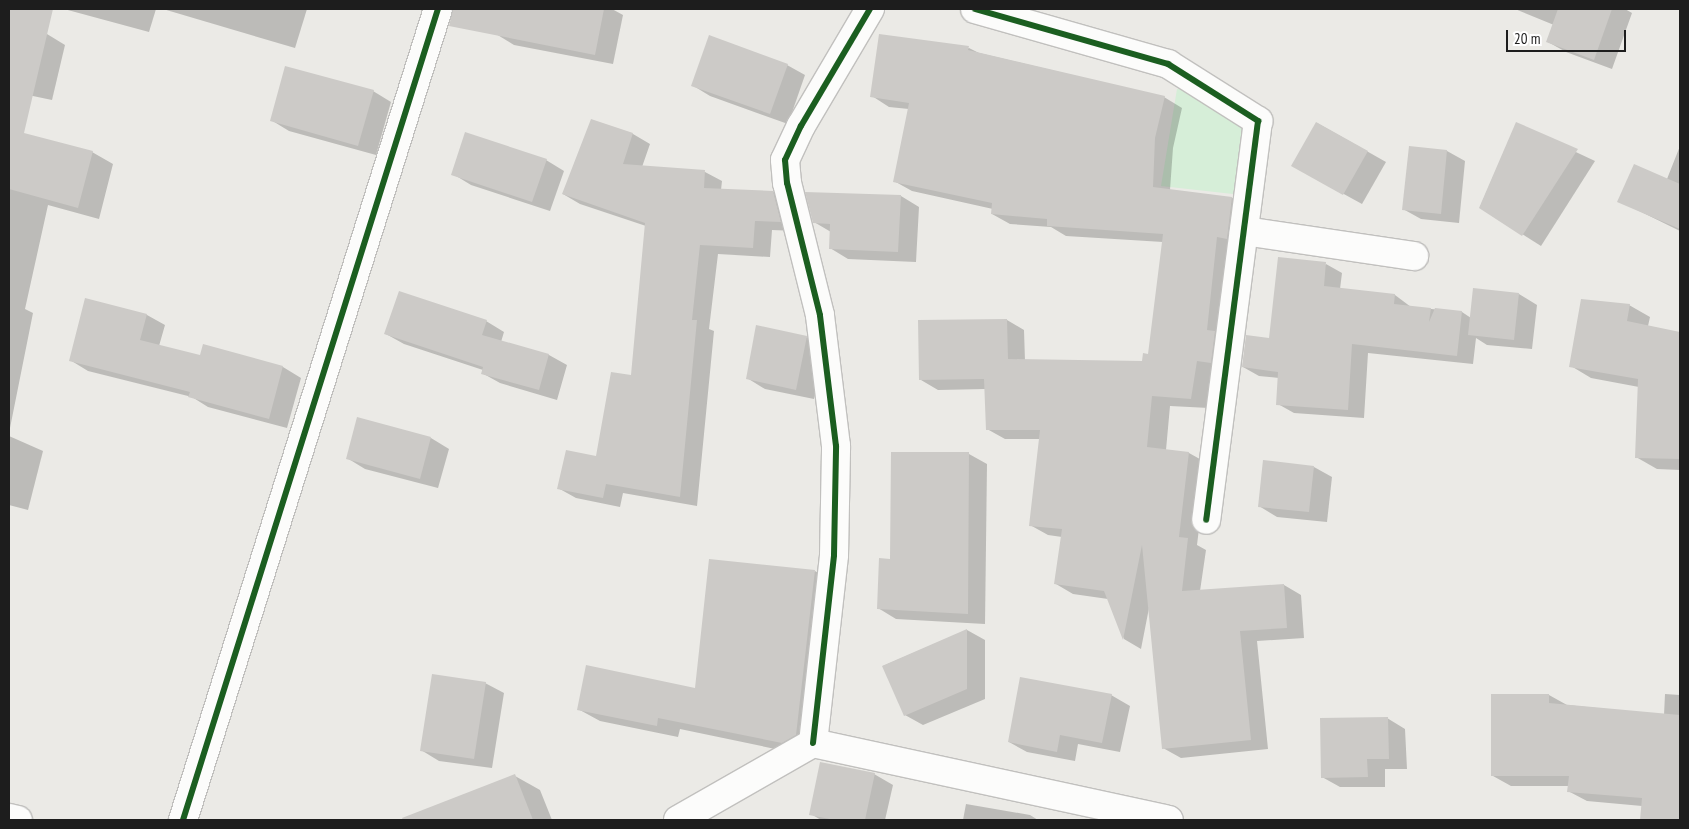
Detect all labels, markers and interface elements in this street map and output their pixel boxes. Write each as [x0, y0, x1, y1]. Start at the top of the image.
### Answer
scale bar [1509, 20, 1629, 52]
text: 20 m [1514, 29, 1540, 48]

